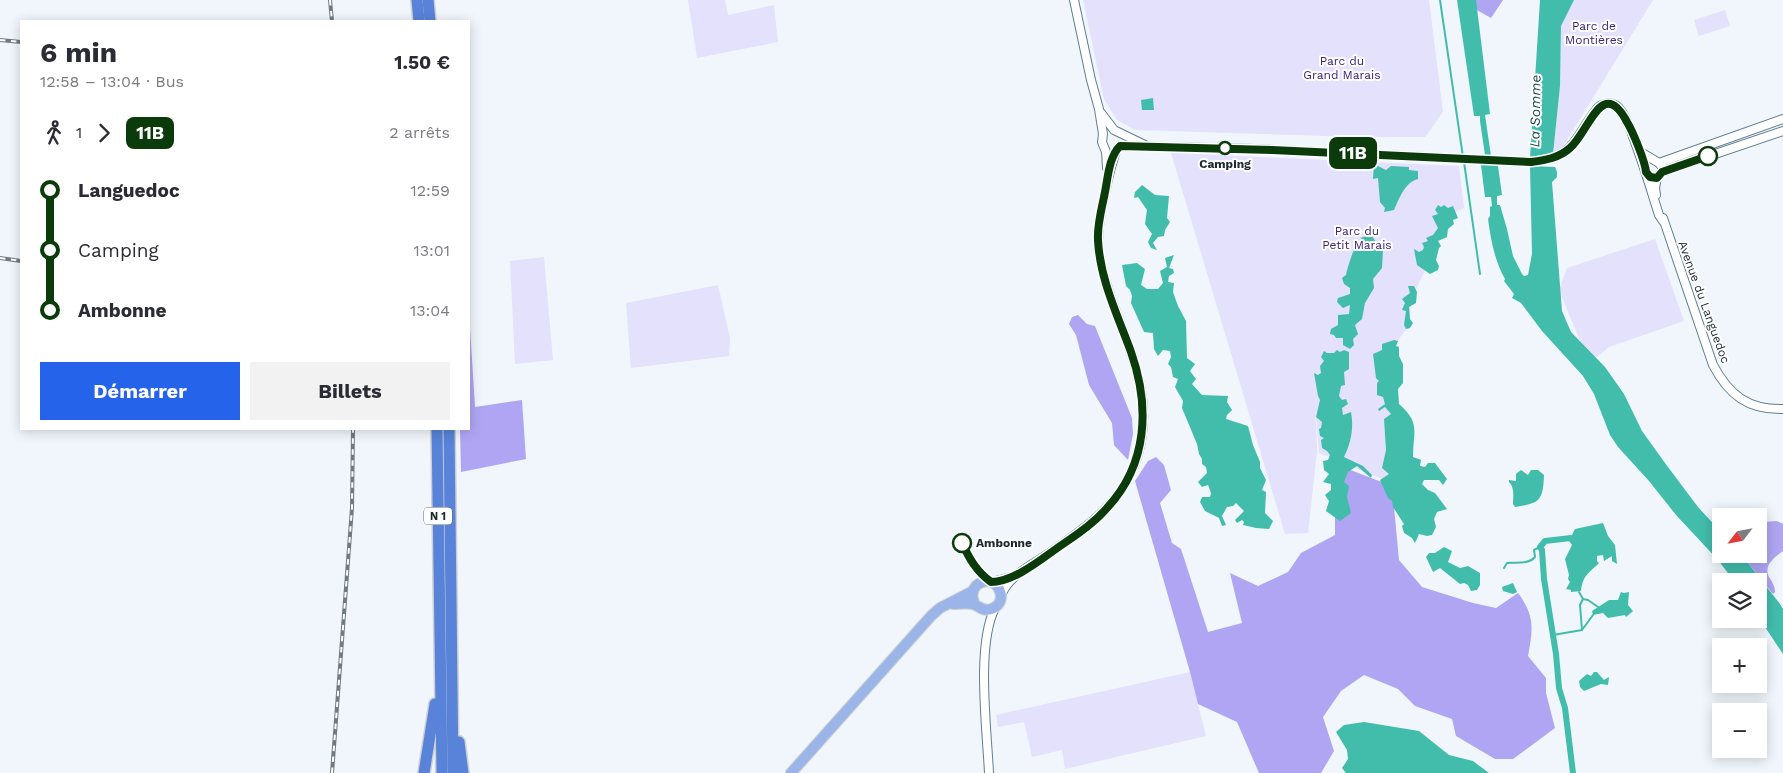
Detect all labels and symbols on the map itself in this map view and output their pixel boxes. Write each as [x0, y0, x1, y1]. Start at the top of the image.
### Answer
park label: Parc de Montières [1565, 19, 1623, 47]
park label: Parc du Grand Marais [1303, 54, 1381, 82]
water label: La Somme [1526, 75, 1544, 147]
line badge: 11B [1324, 137, 1382, 169]
marker: Camping [1218, 141, 1232, 155]
unlabelled marker [1698, 146, 1718, 166]
place label: Camping [1199, 157, 1251, 171]
park label: Parc du Petit Marais [1322, 224, 1392, 252]
street label: Avenue du Languedoc [1675, 239, 1733, 365]
road number: N 1 [424, 508, 452, 524]
north arrow [1712, 508, 1768, 562]
marker: Ambonne [952, 533, 972, 553]
place label: Ambonne [976, 536, 1032, 550]

